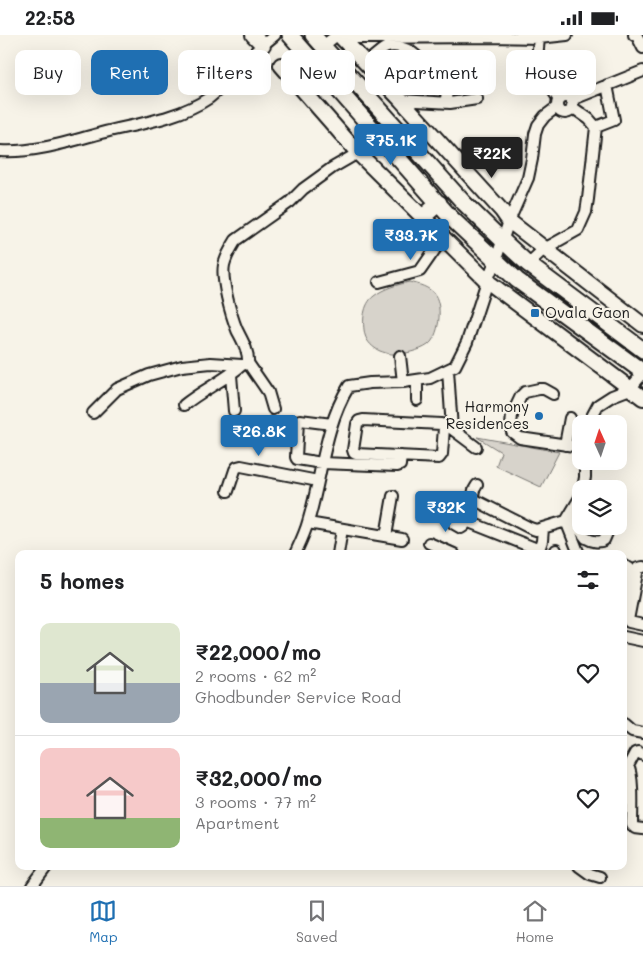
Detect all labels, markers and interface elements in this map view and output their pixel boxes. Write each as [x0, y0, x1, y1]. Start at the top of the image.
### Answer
text: 22:58 [25, 5, 75, 30]
chip: Buy [15, 50, 81, 95]
chip: Rent [91, 50, 168, 95]
chip: Filters [178, 50, 271, 95]
chip: New [281, 50, 355, 95]
chip: Apartment [365, 50, 496, 95]
chip: House [506, 50, 596, 95]
pin: ₹75.1K [350, 123, 432, 166]
text: ₹75.1K [365, 129, 417, 150]
pin: ₹22K [462, 137, 522, 179]
text: ₹22K [472, 142, 512, 163]
pin: ₹33.7K [370, 219, 452, 261]
text: ₹33.7K [384, 224, 438, 245]
place label: Ovala Gaon [545, 302, 630, 322]
marker: Ovala Gaon [529, 307, 541, 319]
place label: Harmony Residences [446, 396, 529, 433]
marker: Harmony Residences [533, 410, 545, 422]
pin: ₹26.8K [218, 415, 300, 457]
north arrow [572, 415, 628, 470]
map controls [572, 415, 627, 535]
text: ₹26.8K [232, 420, 286, 441]
button: layers [572, 480, 627, 535]
pin: ₹32K [416, 491, 476, 533]
text: ₹32K [426, 496, 466, 517]
icon: filters [574, 566, 602, 594]
text: 5 homes [40, 567, 125, 594]
text: ₹22,000/mo [195, 638, 321, 665]
icon: home [80, 643, 140, 703]
icon: heart [574, 659, 602, 687]
text: 2 rooms · 62 m² [195, 665, 316, 686]
text: Ghodbunder Service Road [195, 686, 401, 707]
text: ₹32,000/mo [195, 764, 322, 791]
icon: home [80, 768, 140, 828]
icon: heart [574, 784, 602, 812]
text: 3 rooms · 77 m² [195, 791, 316, 812]
text: Apartment [195, 812, 280, 833]
tab: Map [89, 897, 118, 946]
tab: Saved [296, 897, 337, 946]
tab: Home [516, 897, 554, 946]

